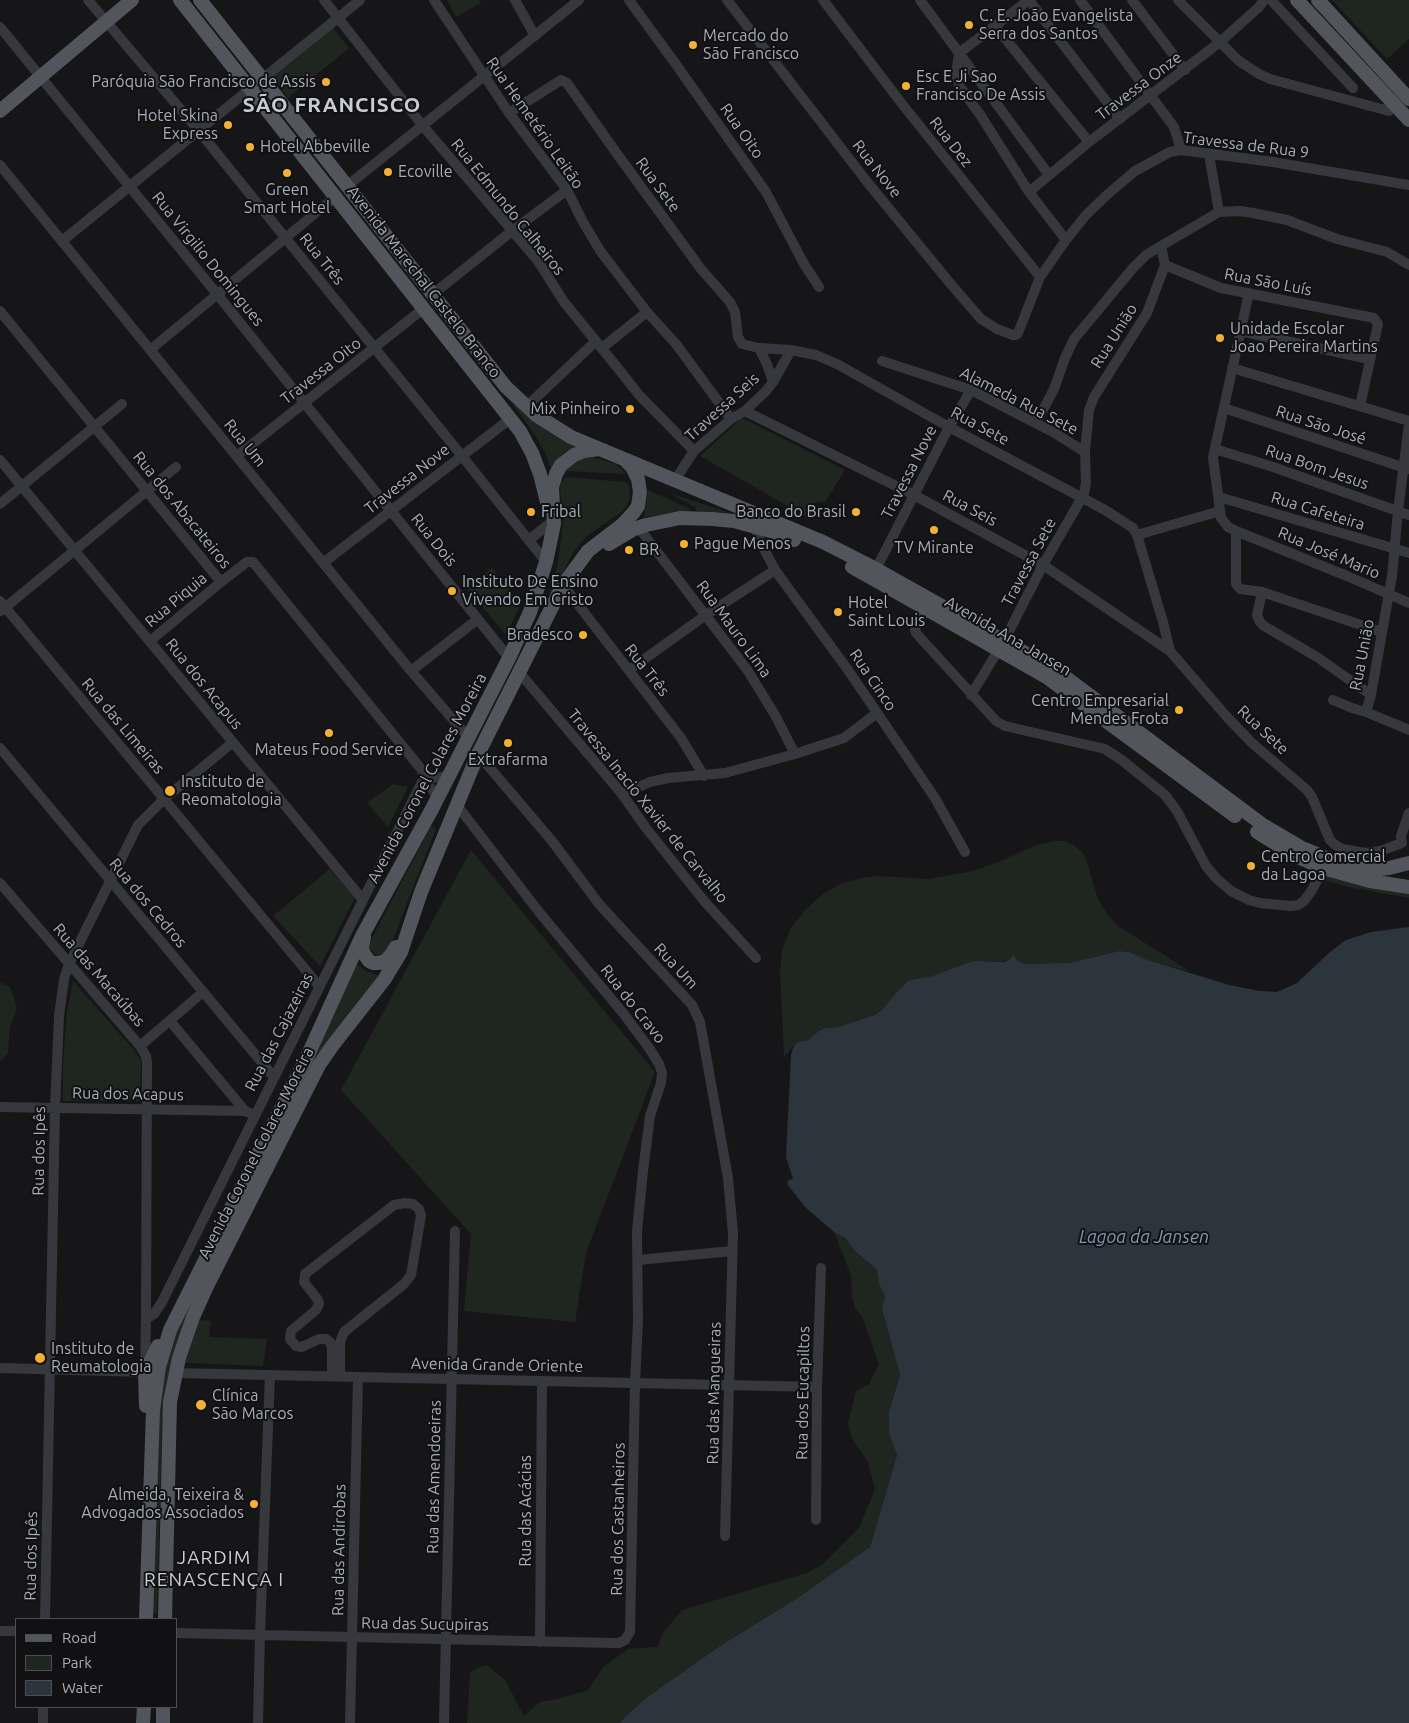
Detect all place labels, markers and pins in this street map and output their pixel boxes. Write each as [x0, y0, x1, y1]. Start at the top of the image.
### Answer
place label: C. E. João Evangelista Serra dos Santos [979, 6, 1133, 44]
marker: C. E. João Evangelista Serra dos Santos [963, 19, 975, 31]
place label: Mercado do São Francisco [703, 26, 799, 64]
marker: Mercado do São Francisco [687, 39, 699, 51]
place label: Esc E Ji Sao Francisco De Assis [916, 67, 1045, 105]
place label: Paróquia São Francisco de Assis [92, 72, 316, 92]
marker: Paróquia São Francisco de Assis [320, 76, 332, 88]
marker: Esc E Ji Sao Francisco De Assis [900, 80, 912, 92]
place label: Hotel Skina Express [137, 106, 218, 144]
marker: Hotel Skina Express [222, 119, 234, 131]
place label: Hotel Abbeville [260, 137, 370, 157]
marker: Hotel Abbeville [244, 141, 256, 153]
place label: Ecoville [398, 162, 453, 182]
marker: Ecoville [382, 166, 394, 178]
marker: Green Smart Hotel [281, 167, 293, 179]
place label: Green Smart Hotel [244, 180, 330, 218]
place label: Unidade Escolar Joao Pereira Martins [1230, 319, 1378, 357]
marker: Unidade Escolar Joao Pereira Martins [1214, 332, 1226, 344]
place label: Mix Pinheiro [531, 399, 620, 419]
marker: Mix Pinheiro [624, 403, 636, 415]
place label: Fribal [541, 502, 581, 522]
place label: Banco do Brasil [736, 502, 846, 522]
marker: Fribal [525, 506, 537, 518]
marker: Banco do Brasil [850, 506, 862, 518]
marker: TV Mirante [928, 524, 940, 536]
place label: Pague Menos [694, 534, 791, 554]
marker: Pague Menos [678, 538, 690, 550]
place label: TV Mirante [894, 538, 974, 558]
place label: BR [639, 540, 659, 560]
marker: BR [623, 544, 635, 556]
place label: Instituto De Ensino Vivendo Em Cristo [462, 572, 598, 610]
marker: Instituto De Ensino Vivendo Em Cristo [446, 585, 458, 597]
place label: Hotel Saint Louis [848, 593, 925, 631]
marker: Hotel Saint Louis [832, 606, 844, 618]
place label: Bradesco [507, 625, 573, 645]
marker: Bradesco [577, 629, 589, 641]
place label: Centro Empresarial Mendes Frota [1031, 691, 1169, 729]
marker: Centro Empresarial Mendes Frota [1173, 704, 1185, 716]
marker: Mateus Food Service [323, 727, 335, 739]
marker: Extrafarma [502, 737, 514, 749]
place label: Mateus Food Service [255, 740, 403, 760]
place label: Extrafarma [468, 750, 548, 770]
place label: Instituto de Reomatologia [181, 772, 282, 810]
marker: Instituto de Reomatologia [163, 784, 177, 798]
place label: Centro Comercial da Lagoa [1261, 847, 1386, 885]
marker: Centro Comercial da Lagoa [1245, 860, 1257, 872]
place label: Instituto de Reumatologia [51, 1339, 151, 1377]
marker: Instituto de Reumatologia [33, 1351, 47, 1365]
place label: Clínica São Marcos [212, 1386, 294, 1424]
marker: Clínica São Marcos [194, 1398, 208, 1412]
place label: Almeida, Teixeira & Advogados Associados [81, 1485, 244, 1523]
marker: Almeida, Teixeira & Advogados Associados [248, 1498, 260, 1510]

